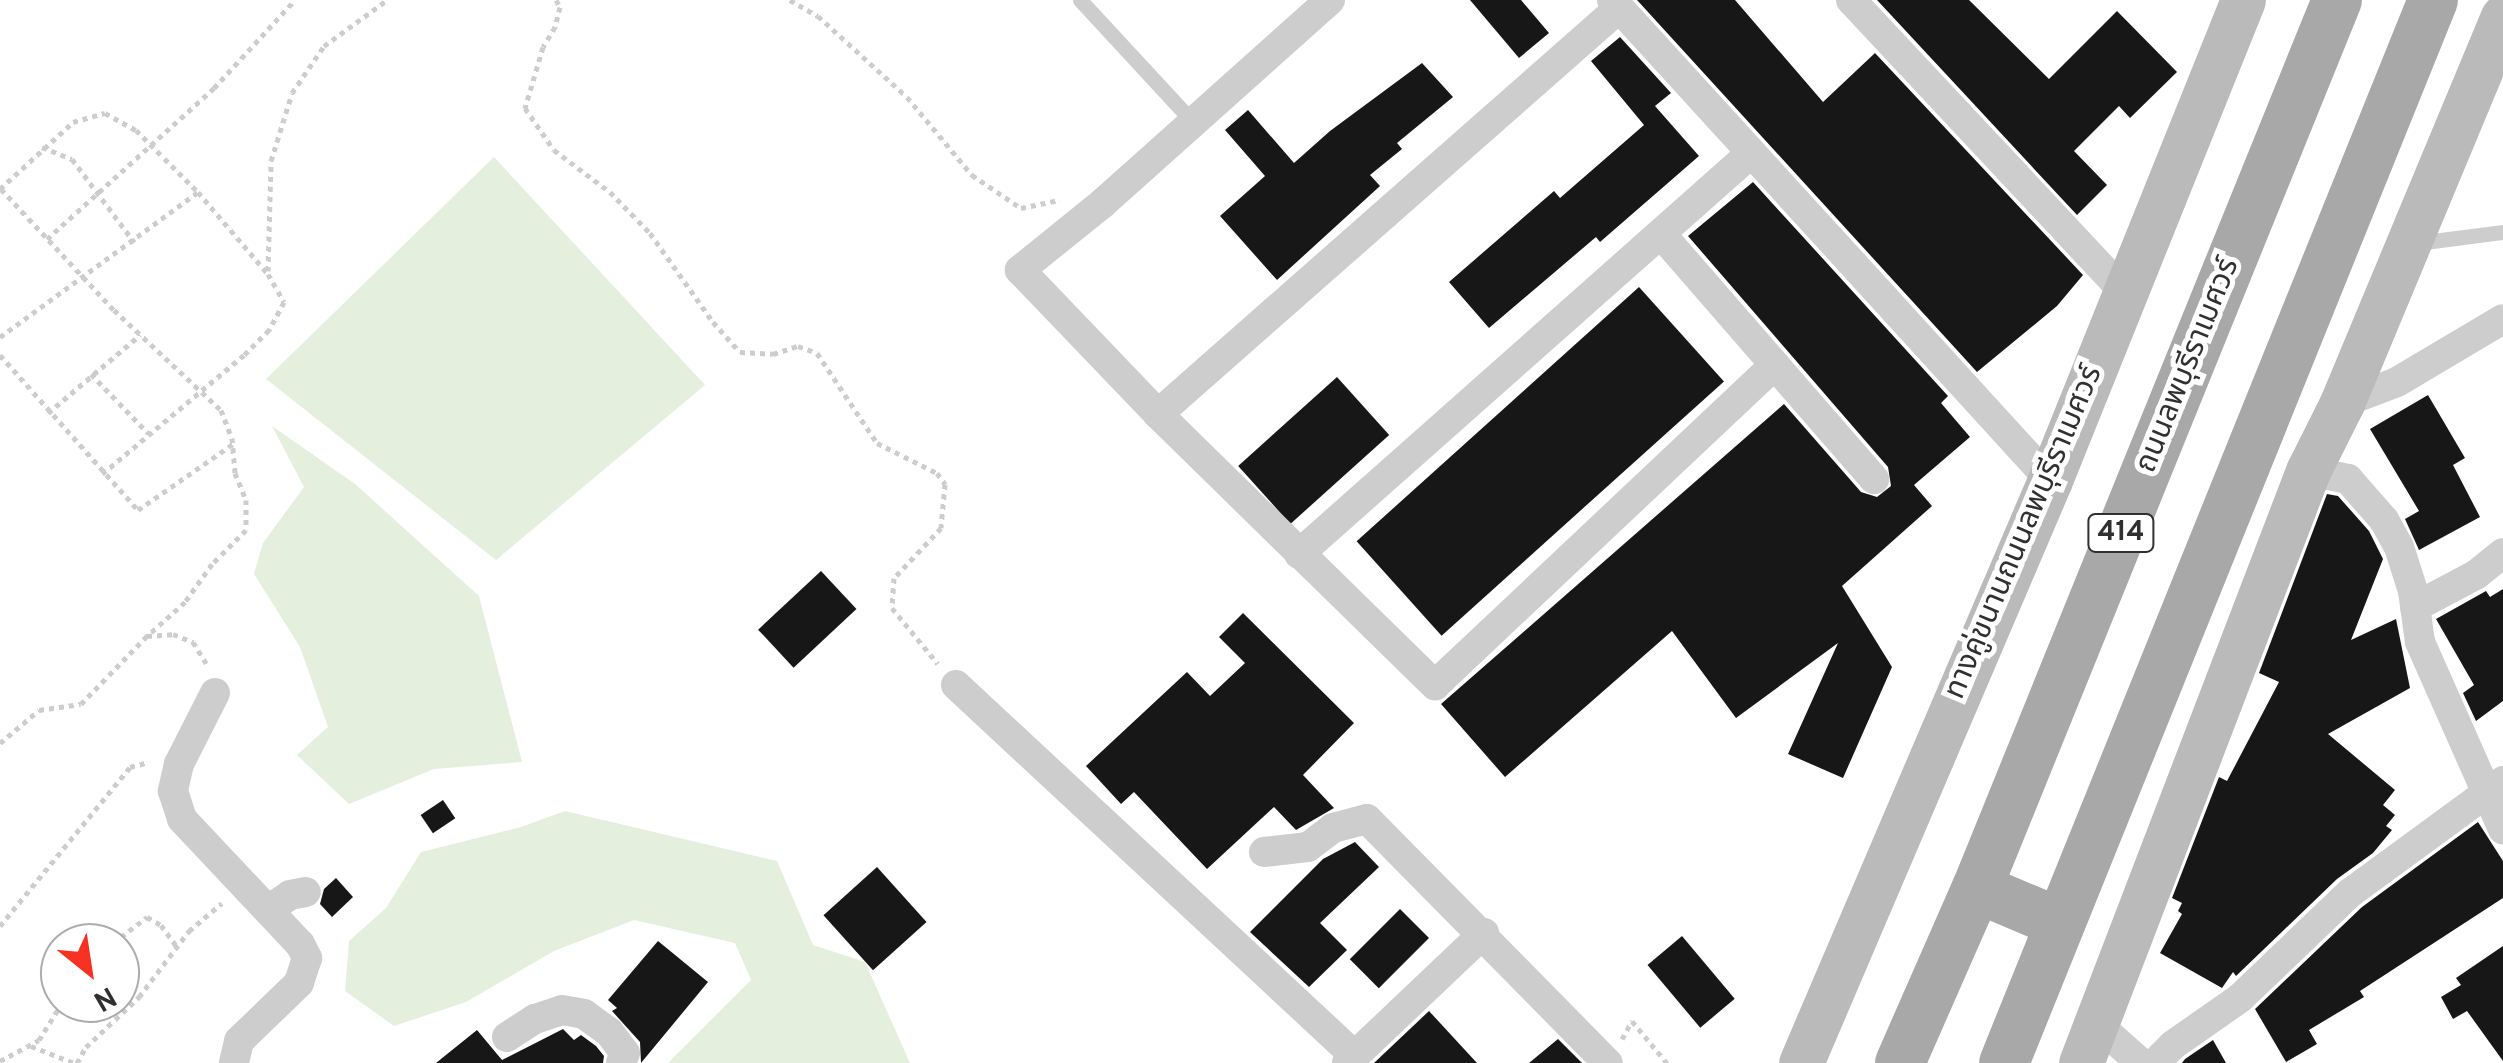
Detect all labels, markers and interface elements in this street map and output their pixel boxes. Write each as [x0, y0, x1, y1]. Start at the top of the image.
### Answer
street label: ถนนลพบุรีราเมศวร์ [2130, 254, 2248, 478]
street label: ทางคู่ขนานถนนลพบุรีราเมศวร์ [1938, 361, 2112, 705]
road number: 414 [2086, 510, 2156, 556]
north arrow [40, 923, 140, 1023]
text: N [86, 977, 122, 1018]

